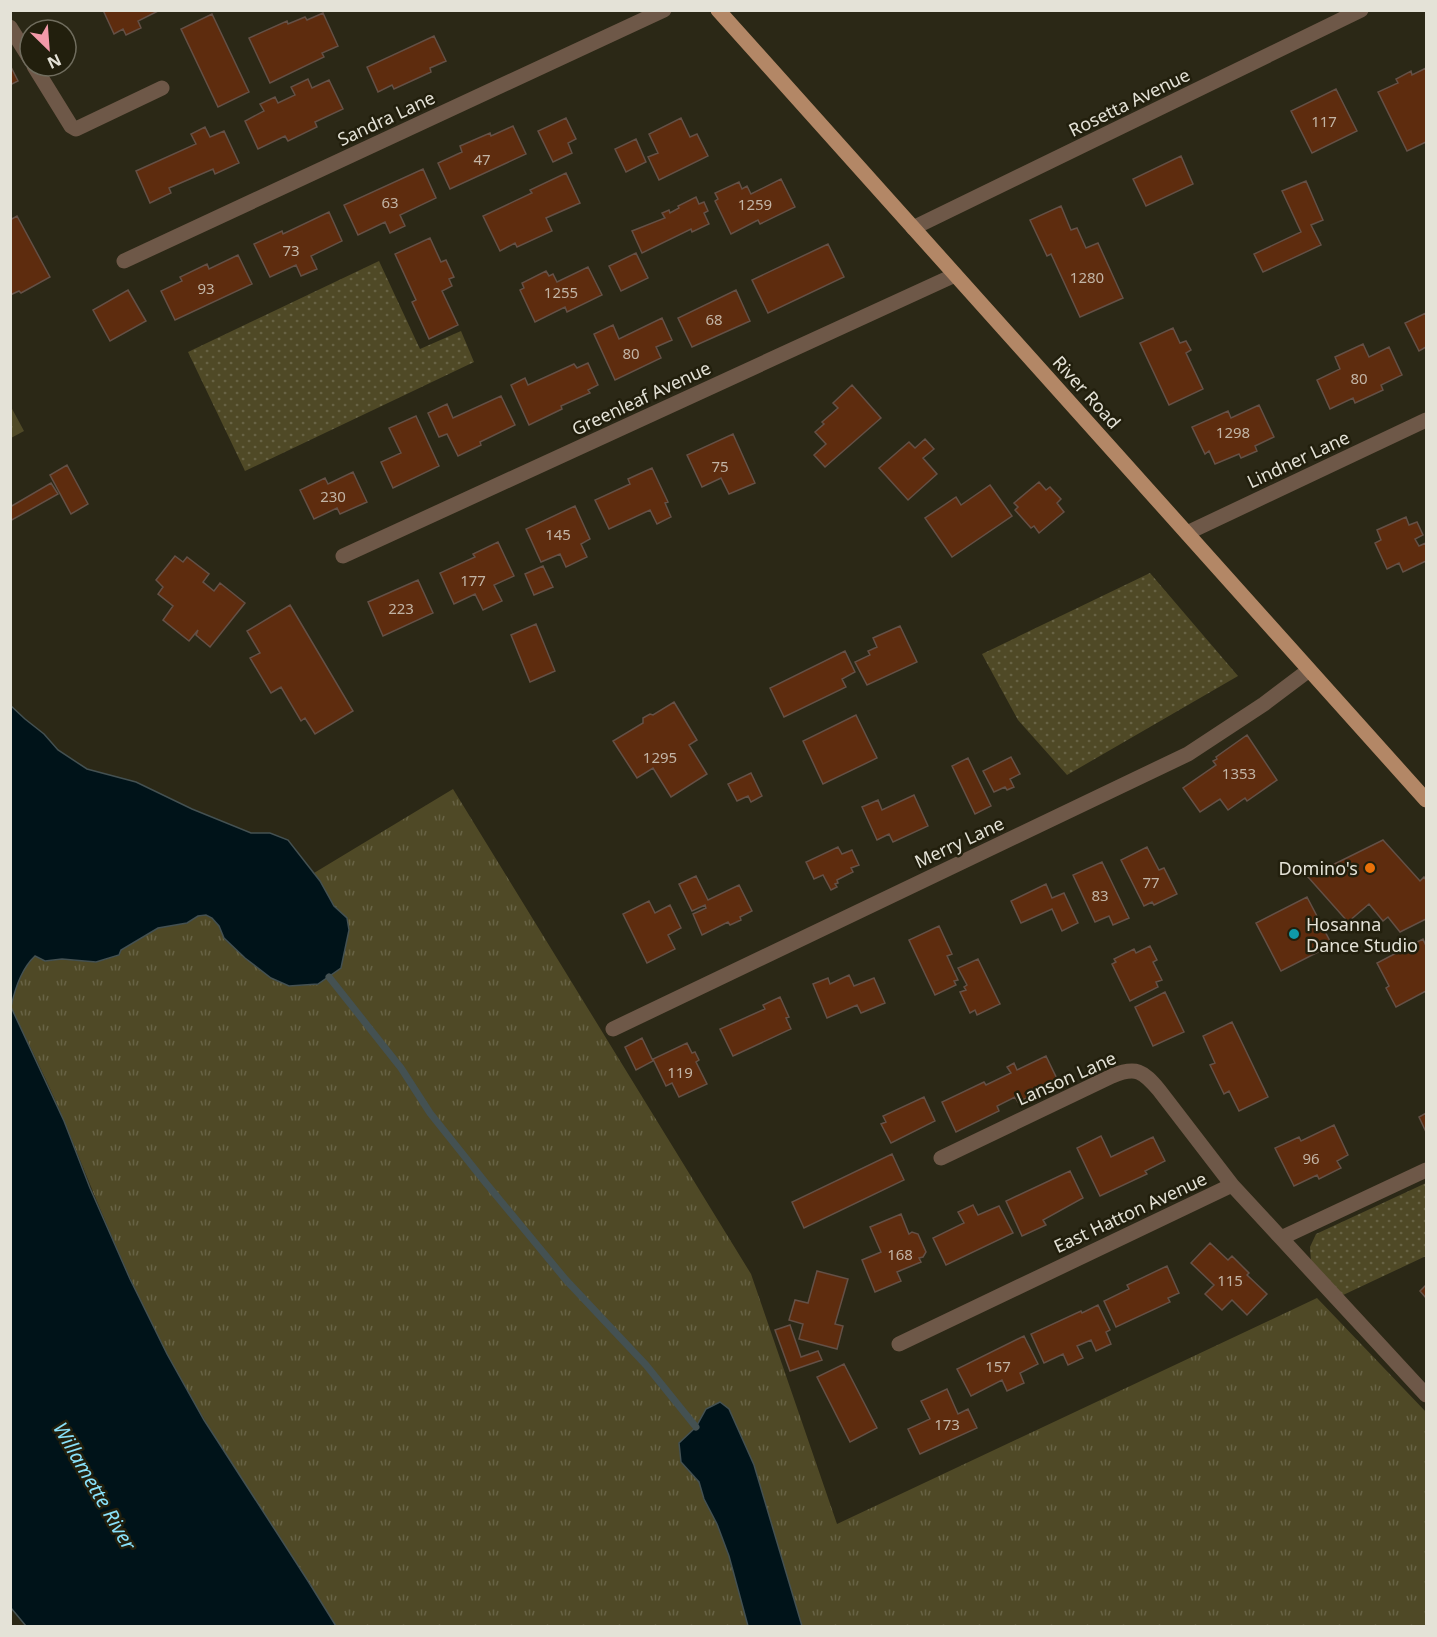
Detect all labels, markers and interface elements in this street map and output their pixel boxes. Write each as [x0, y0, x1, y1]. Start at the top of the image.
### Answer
north arrow [18, 18, 78, 78]
text: N [44, 49, 65, 74]
street label: Rosetta Avenue [1064, 62, 1194, 142]
street label: Sandra Lane [333, 85, 439, 151]
house number: 117 [1311, 111, 1337, 131]
house number: 47 [473, 149, 491, 169]
house number: 63 [381, 192, 399, 212]
house number: 1259 [738, 194, 772, 214]
house number: 73 [282, 240, 300, 260]
house number: 1280 [1070, 267, 1104, 287]
house number: 93 [197, 278, 215, 298]
house number: 1255 [544, 282, 578, 302]
house number: 68 [705, 309, 723, 329]
house number: 80 [622, 343, 640, 363]
street label: River Road [1048, 350, 1126, 434]
street label: Greenleaf Avenue [568, 355, 714, 441]
house number: 80 [1350, 368, 1368, 388]
house number: 1298 [1216, 422, 1250, 442]
street label: Lindner Lane [1243, 425, 1353, 493]
house number: 75 [711, 456, 729, 476]
house number: 230 [320, 486, 346, 506]
house number: 145 [545, 524, 571, 544]
house number: 177 [460, 570, 486, 590]
house number: 223 [388, 598, 414, 618]
house number: 1295 [643, 747, 677, 767]
house number: 1353 [1222, 763, 1256, 783]
street label: Merry Lane [910, 811, 1008, 873]
place label: Domino's [1279, 856, 1358, 880]
marker: Domino's [1363, 861, 1377, 875]
house number: 77 [1142, 872, 1160, 892]
house number: 83 [1091, 885, 1109, 905]
place label: Hosanna Dance Studio [1306, 912, 1418, 957]
marker: Hosanna Dance Studio [1287, 927, 1301, 941]
street label: Lanson Lane [1012, 1045, 1120, 1111]
house number: 119 [667, 1062, 693, 1082]
house number: 96 [1302, 1148, 1320, 1168]
street label: East Hatton Avenue [1050, 1166, 1210, 1258]
house number: 168 [887, 1244, 913, 1264]
house number: 115 [1217, 1270, 1243, 1290]
house number: 157 [985, 1356, 1011, 1376]
house number: 173 [934, 1414, 960, 1434]
water label: Willamette River [47, 1417, 143, 1556]

